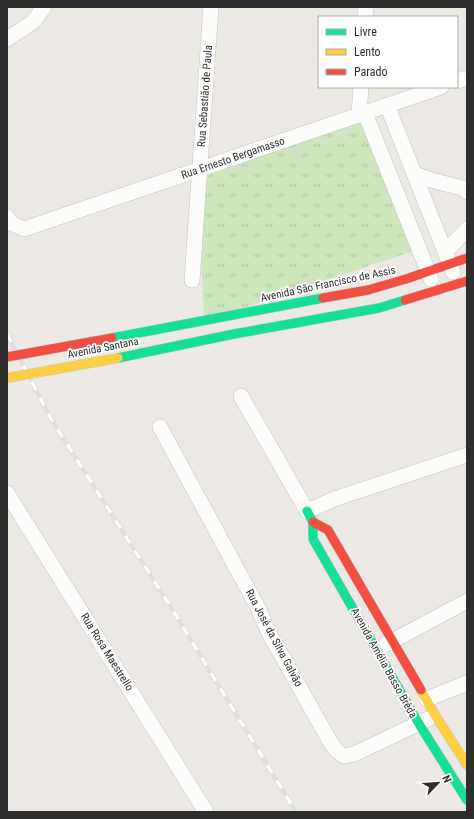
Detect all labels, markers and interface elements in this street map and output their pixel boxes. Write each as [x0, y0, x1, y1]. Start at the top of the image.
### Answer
legend [318, 16, 458, 88]
text: Livre [354, 25, 377, 39]
street label: Rua Sebastião de Paula [195, 45, 215, 147]
text: Lento [354, 45, 381, 59]
text: Parado [354, 65, 387, 79]
street label: Rua Ernesto Bergamasso [180, 134, 287, 182]
street label: Avenida São Francisco de Assis [259, 263, 397, 305]
street label: Avenida Santana [66, 335, 140, 361]
street label: Rua José da Silva Galvão [243, 587, 305, 689]
street label: Avenida Amélia Basso Brêda [348, 606, 420, 720]
street label: Rua Rosa Maestrello [78, 611, 136, 694]
north arrow [418, 763, 458, 803]
text: N [439, 773, 454, 785]

